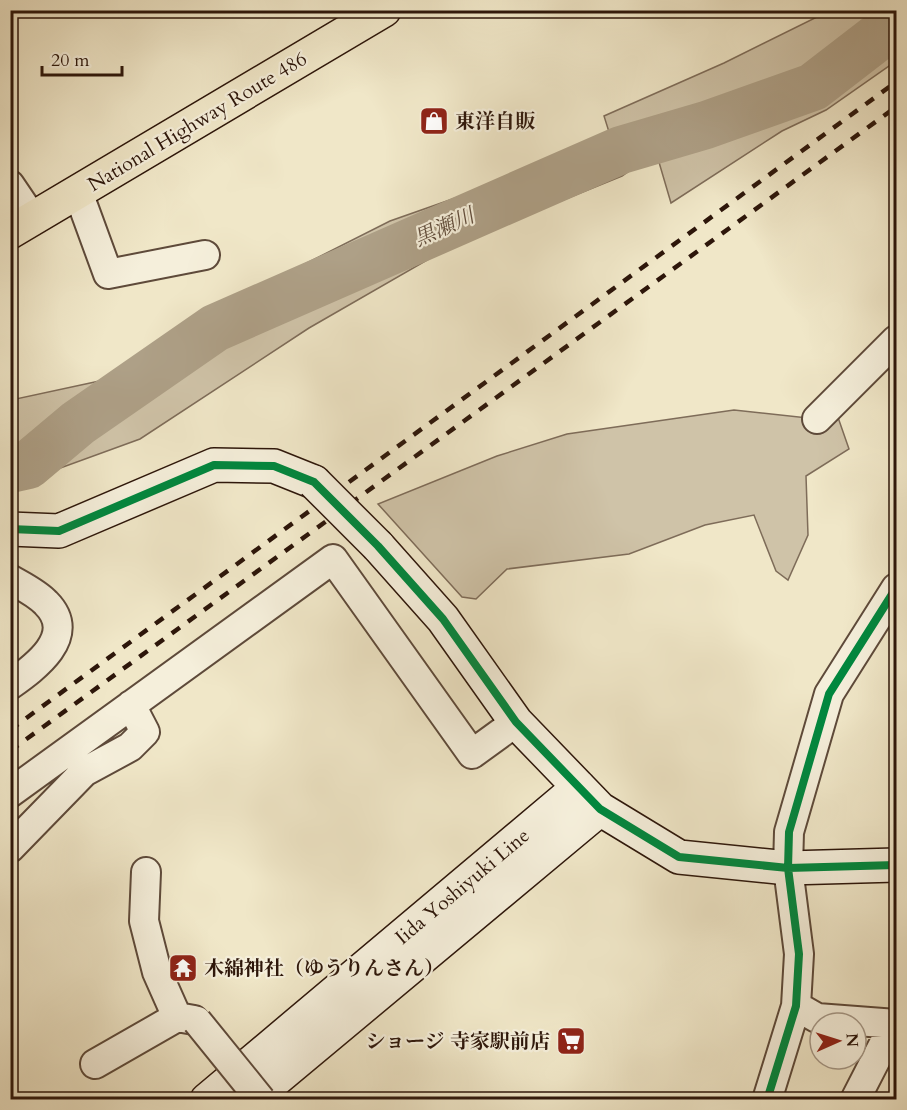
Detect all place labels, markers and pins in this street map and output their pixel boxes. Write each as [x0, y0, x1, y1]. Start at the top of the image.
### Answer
shop icon: 東洋自販 [418, 105, 450, 137]
place label: 東洋自販 [455, 108, 536, 135]
temple icon: 木綿神社（ゆうりんさん） [167, 952, 199, 984]
place label: 木綿神社（ゆうりんさん） [204, 955, 444, 982]
supermarket icon: ショージ 寺家駅前店 [555, 1025, 587, 1057]
place label: ショージ 寺家駅前店 [365, 1028, 550, 1055]

